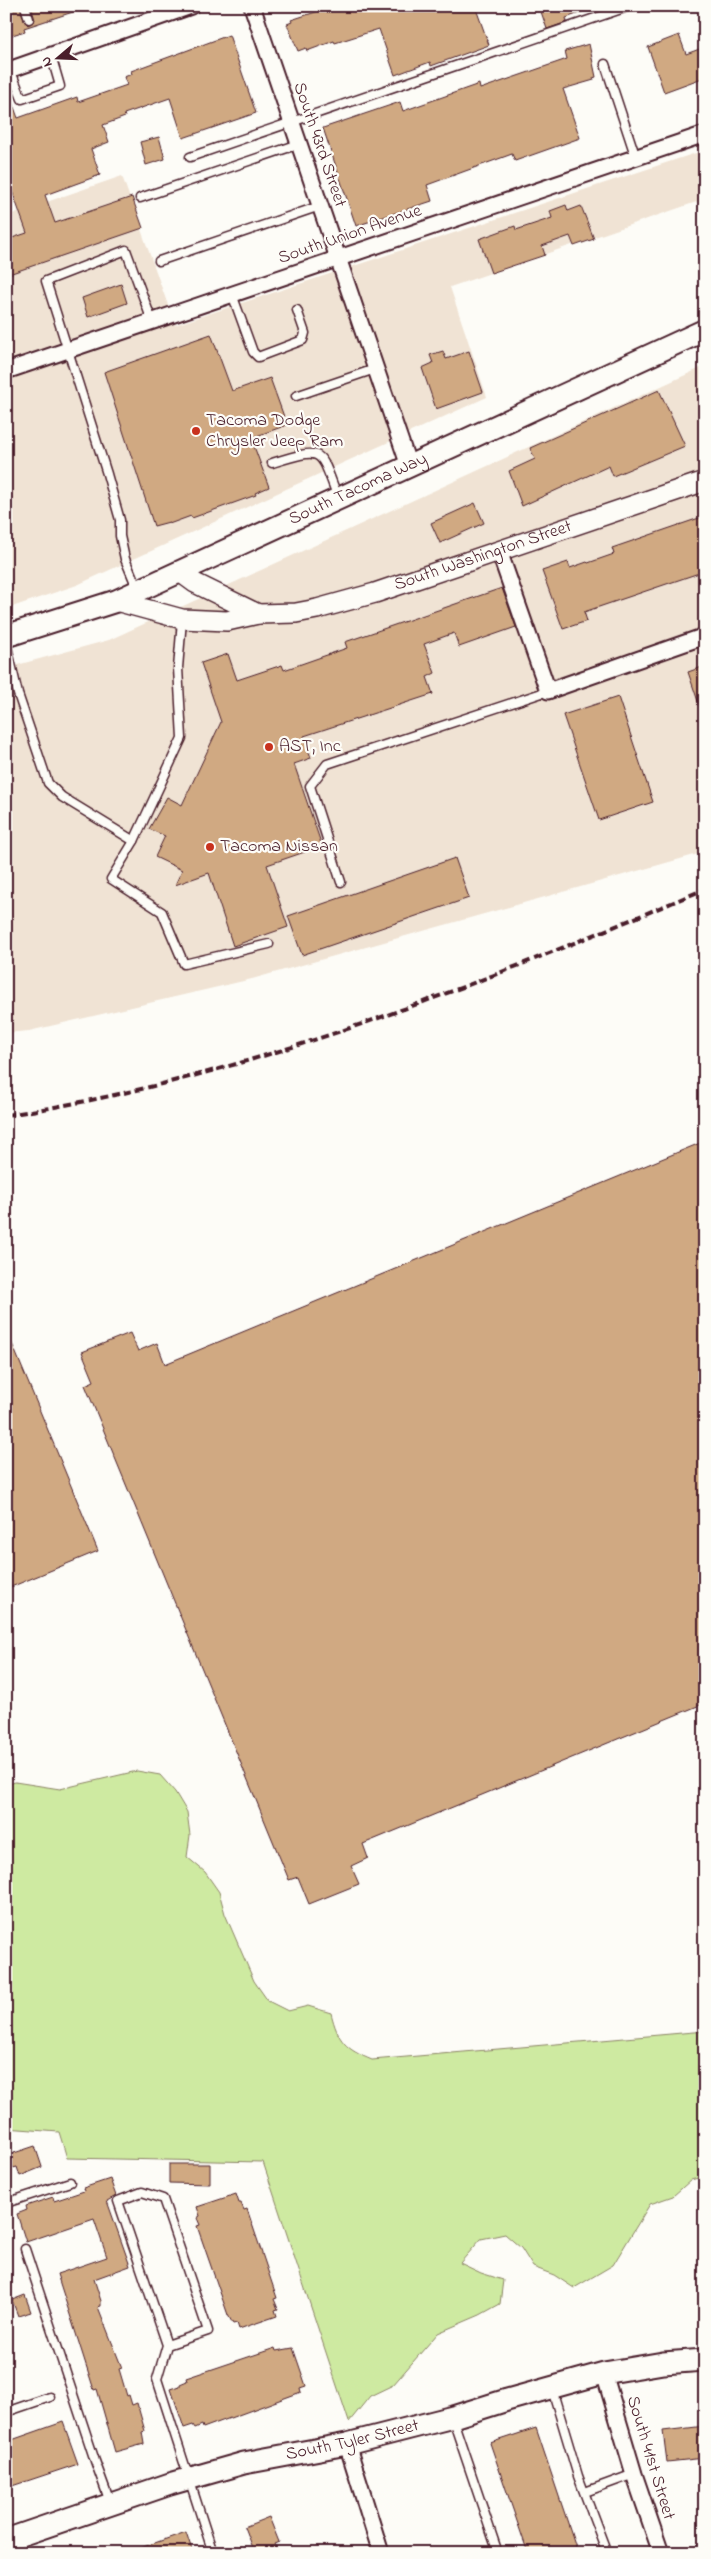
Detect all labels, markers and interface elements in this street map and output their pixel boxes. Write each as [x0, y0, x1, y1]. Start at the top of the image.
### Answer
north arrow [32, 32, 82, 82]
text: N [36, 54, 59, 70]
street label: South 43rd Street [285, 79, 353, 211]
street label: South Union Avenue [275, 198, 426, 272]
place label: Tacoma Dodge Chrysler Jeep Ram [206, 408, 343, 455]
marker: Tacoma Dodge Chrysler Jeep Ram [190, 425, 202, 437]
street label: South Tacoma Way [285, 446, 432, 533]
street label: South Washington Street [391, 514, 575, 599]
place label: AST, Inc [279, 734, 341, 760]
marker: AST, Inc [263, 741, 275, 753]
place label: Tacoma Nissan [220, 834, 338, 860]
marker: Tacoma Nissan [204, 841, 216, 853]
street label: South 41st Street [619, 2393, 681, 2523]
street label: South Tyler Street [284, 2413, 422, 2468]

